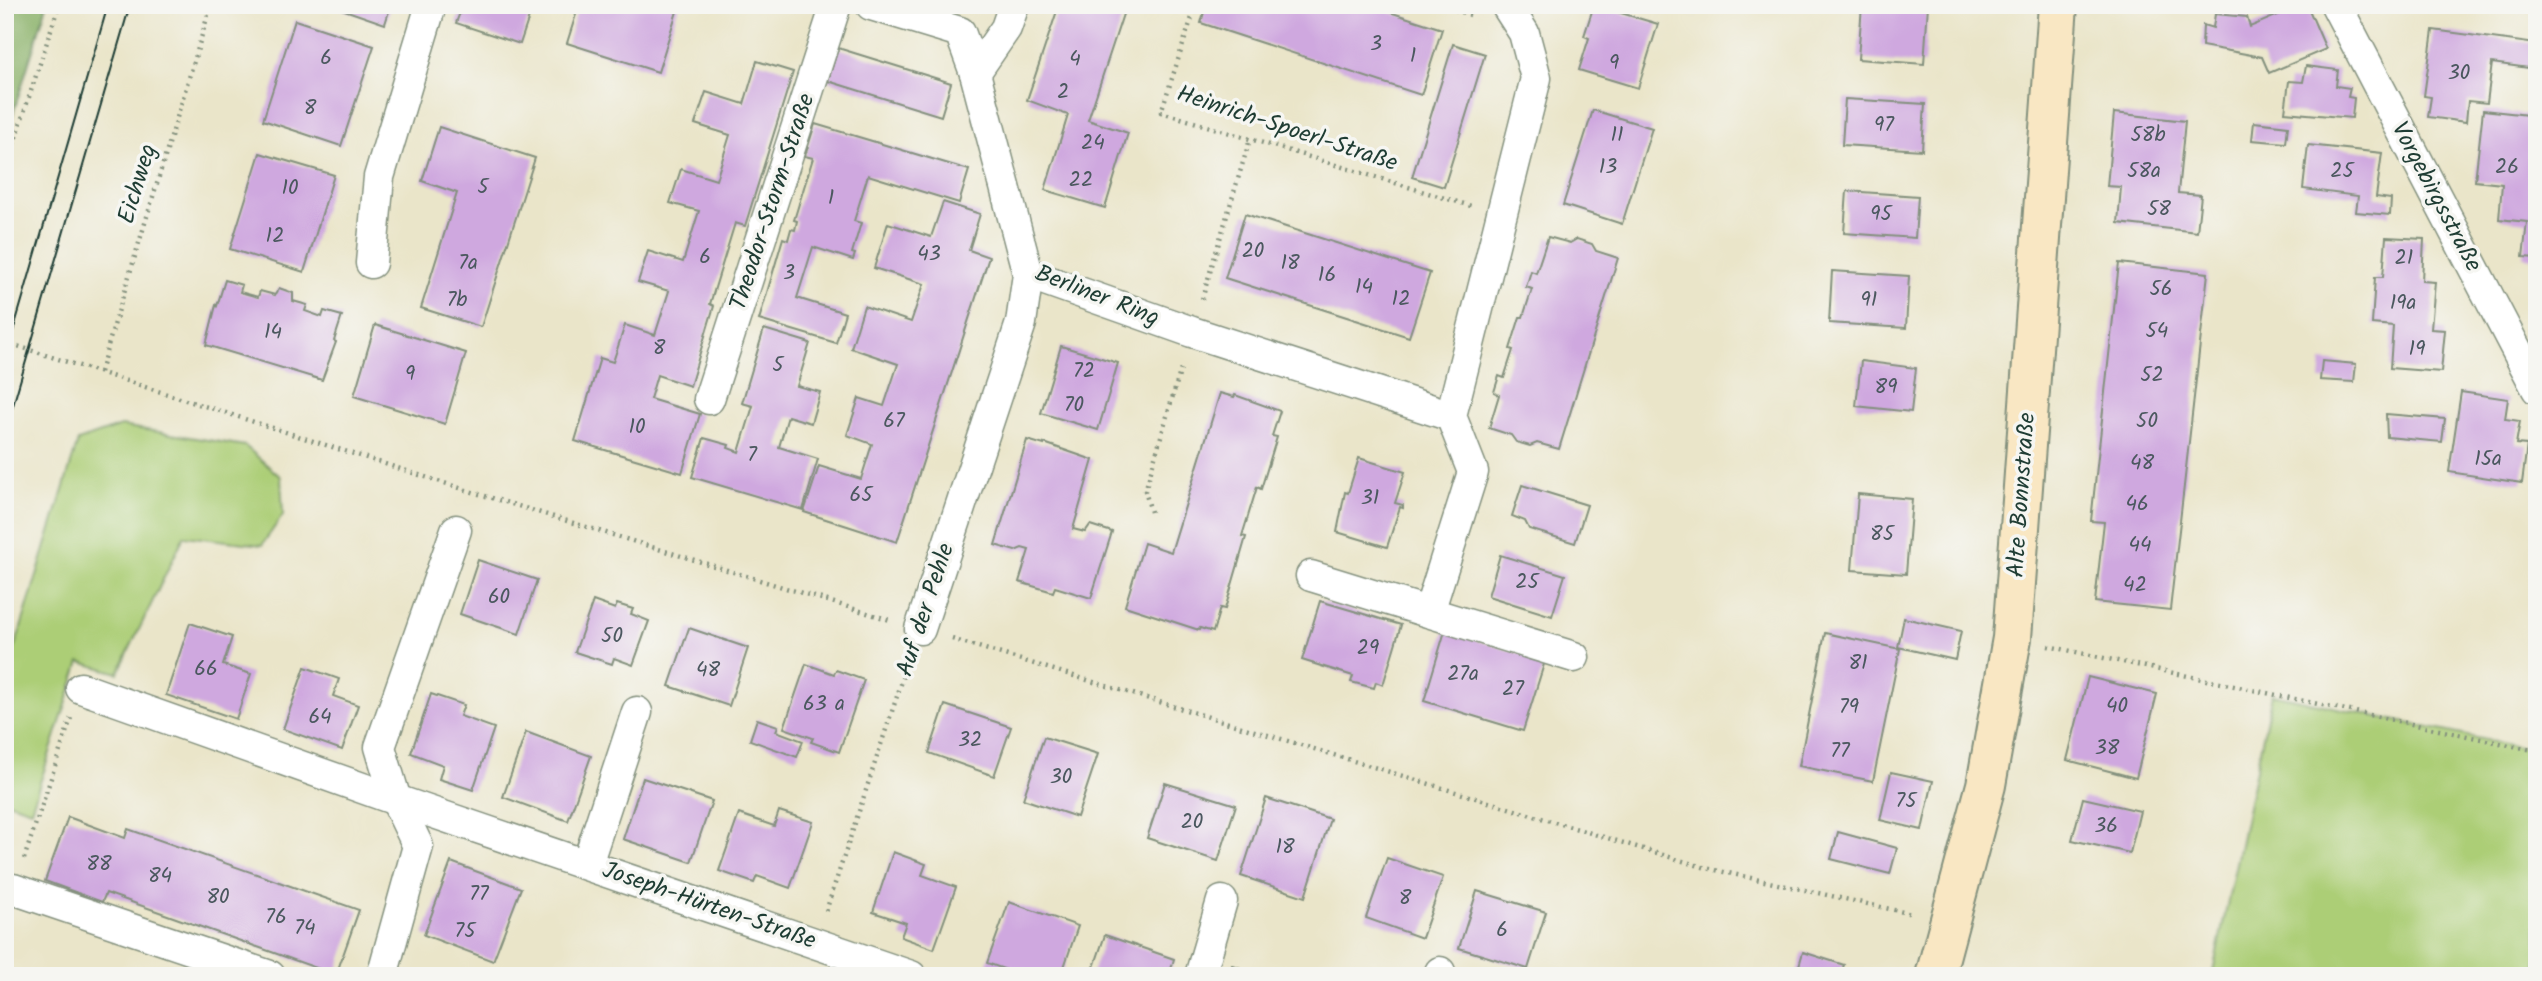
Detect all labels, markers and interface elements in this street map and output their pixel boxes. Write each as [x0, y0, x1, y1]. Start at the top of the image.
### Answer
house number: 3 [1370, 28, 1382, 61]
house number: 1 [1410, 40, 1416, 73]
house number: 6 [320, 42, 332, 75]
house number: 4 [1069, 43, 1081, 76]
house number: 9 [1609, 47, 1619, 80]
house number: 30 [2448, 57, 2470, 90]
street label: Heinrich-Spoerl-Straße [1171, 75, 1403, 183]
house number: 2 [1057, 76, 1069, 109]
street label: Theodor-Storm-Straße [719, 88, 827, 316]
house number: 8 [304, 92, 317, 125]
house number: 97 [1874, 109, 1895, 142]
street label: Vorgebirgsstraße [2380, 115, 2492, 279]
house number: 11 [1610, 119, 1624, 152]
house number: 58b [2131, 119, 2165, 152]
house number: 24 [1081, 127, 1105, 160]
street label: Eichweg [107, 139, 169, 229]
house number: 13 [1599, 151, 1617, 184]
house number: 26 [2495, 151, 2519, 184]
house number: 58a [2127, 155, 2161, 188]
house number: 25 [2330, 155, 2355, 188]
house number: 22 [1069, 164, 1093, 197]
house number: 5 [477, 171, 490, 204]
house number: 10 [281, 172, 299, 205]
house number: 1 [828, 182, 834, 215]
house number: 58 [2147, 193, 2171, 226]
house number: 95 [1870, 198, 1893, 231]
house number: 12 [266, 220, 284, 253]
house number: 20 [1242, 235, 1264, 268]
house number: 43 [917, 238, 941, 271]
house number: 6 [699, 241, 711, 274]
house number: 21 [2395, 242, 2413, 275]
house number: 7a [458, 247, 478, 280]
house number: 18 [1280, 247, 1300, 280]
street label: Berliner Ring [1029, 254, 1165, 338]
house number: 3 [783, 257, 795, 290]
house number: 16 [1318, 259, 1336, 292]
house number: 14 [1355, 271, 1373, 304]
house number: 56 [2150, 273, 2172, 306]
house number: 12 [1392, 283, 1410, 316]
house number: 7b [447, 284, 467, 317]
house number: 91 [1861, 284, 1877, 317]
house number: 19a [2390, 287, 2416, 320]
house number: 54 [2146, 315, 2168, 348]
house number: 14 [264, 316, 282, 349]
house number: 8 [653, 332, 666, 365]
house number: 19 [2409, 333, 2425, 366]
house number: 5 [772, 349, 785, 382]
house number: 72 [1073, 355, 1095, 388]
house number: 9 [405, 358, 415, 391]
house number: 52 [2140, 359, 2164, 392]
house number: 89 [1875, 371, 1897, 404]
house number: 70 [1064, 389, 1084, 422]
house number: 67 [883, 405, 906, 438]
house number: 50 [2136, 405, 2158, 438]
house number: 10 [628, 411, 646, 444]
street label: Alte Bonnstraße [1997, 411, 2047, 579]
house number: 7 [747, 439, 758, 472]
house number: 15a [2474, 443, 2502, 476]
house number: 48 [2130, 447, 2154, 480]
house number: 65 [850, 479, 874, 512]
house number: 31 [1361, 482, 1379, 515]
house number: 46 [2125, 488, 2149, 521]
house number: 85 [1870, 518, 1896, 551]
house number: 44 [2128, 529, 2152, 562]
street label: Auf der Pehle [886, 538, 966, 682]
house number: 25 [1515, 566, 1540, 599]
house number: 42 [2123, 569, 2147, 602]
house number: 60 [488, 581, 510, 614]
house number: 50 [601, 620, 623, 653]
house number: 29 [1357, 632, 1379, 665]
house number: 81 [1848, 647, 1868, 680]
house number: 66 [194, 653, 218, 686]
house number: 48 [696, 654, 720, 687]
house number: 27a [1447, 658, 1479, 691]
house number: 27 [1502, 673, 1525, 706]
house number: 63 a [803, 688, 845, 721]
house number: 40 [2106, 690, 2128, 723]
house number: 79 [1839, 691, 1859, 724]
house number: 64 [308, 701, 332, 734]
house number: 32 [958, 724, 982, 757]
house number: 38 [2095, 732, 2120, 765]
house number: 77 [1830, 735, 1851, 768]
house number: 30 [1050, 761, 1072, 794]
house number: 75 [1896, 785, 1918, 818]
house number: 20 [1181, 806, 1203, 839]
house number: 36 [2094, 810, 2118, 843]
house number: 18 [1275, 831, 1295, 864]
house number: 88 [86, 848, 112, 881]
street label: Joseph-Hürten-Straße [597, 851, 821, 961]
house number: 84 [148, 860, 172, 893]
house number: 77 [469, 878, 490, 911]
house number: 80 [206, 881, 230, 914]
house number: 8 [1399, 882, 1412, 915]
house number: 76 [265, 901, 287, 934]
house number: 74 [294, 912, 316, 945]
house number: 6 [1496, 914, 1508, 947]
house number: 75 [455, 915, 477, 948]

